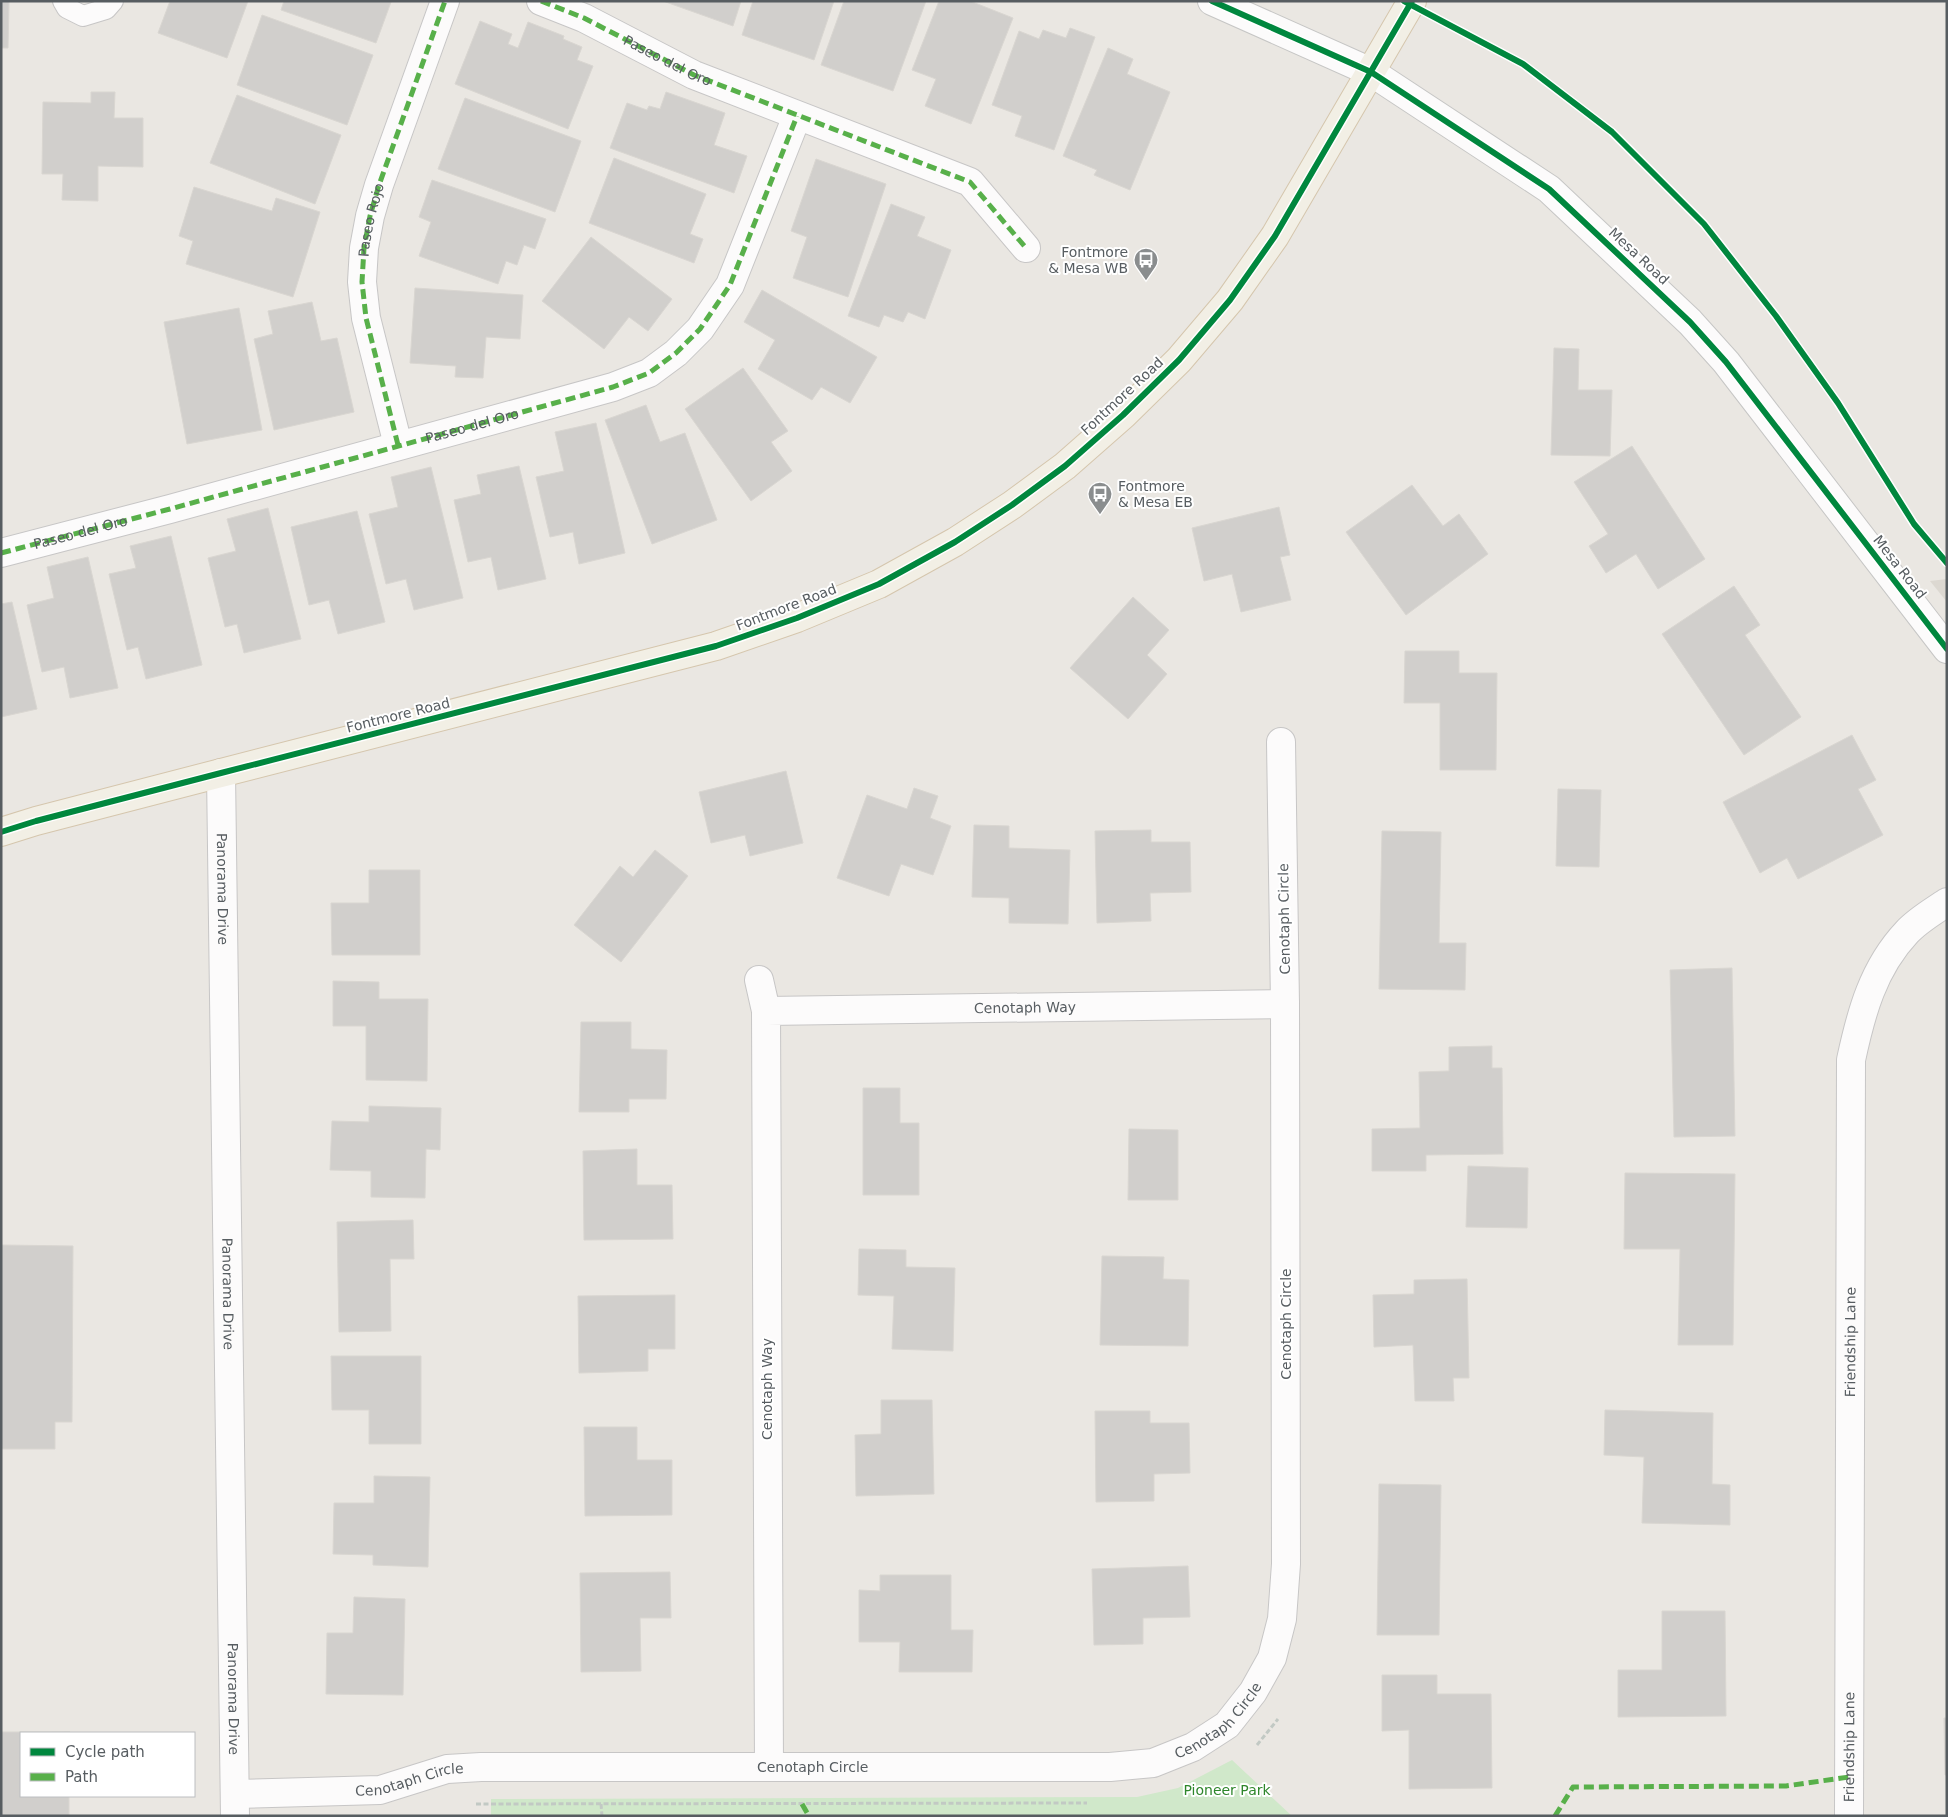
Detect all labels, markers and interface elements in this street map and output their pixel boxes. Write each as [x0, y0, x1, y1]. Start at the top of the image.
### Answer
street label: Paseo del Oro [621, 32, 714, 89]
street label: Paseo Rojo [355, 181, 387, 257]
street label: Mesa Road [1606, 224, 1672, 288]
place label: Fontmore & Mesa WB [1048, 244, 1128, 276]
bus stop icon: Fontmore & Mesa WB [1133, 247, 1159, 281]
street label: Fontmore Road [1078, 354, 1166, 438]
street label: Paseo del Oro [424, 405, 521, 446]
place label: Fontmore & Mesa EB [1118, 478, 1193, 510]
bus stop icon: Fontmore & Mesa EB [1087, 481, 1113, 515]
street label: Paseo del Oro [32, 512, 129, 552]
street label: Mesa Road [1870, 532, 1930, 602]
street label: Fontmore Road [734, 580, 838, 634]
street label: Fontmore Road [344, 694, 452, 736]
street label: Panorama Drive [214, 833, 231, 945]
street label: Cenotaph Circle [1275, 863, 1293, 975]
street label: Cenotaph Way [974, 999, 1076, 1016]
street label: Panorama Drive [219, 1238, 237, 1350]
street label: Cenotaph Circle [1278, 1268, 1294, 1380]
street label: Friendship Lane [1842, 1287, 1858, 1397]
street label: Cenotaph Way [759, 1338, 775, 1440]
street label: Panorama Drive [225, 1643, 242, 1755]
street label: Cenotaph Circle [1172, 1680, 1265, 1762]
street label: Friendship Lane [1841, 1692, 1857, 1802]
legend [20, 1732, 195, 1797]
text: Cycle path [65, 1743, 145, 1761]
street label: Cenotaph Circle [757, 1759, 868, 1775]
street label: Cenotaph Circle [355, 1760, 464, 1799]
text: Path [65, 1768, 98, 1786]
park label: Pioneer Park [1183, 1782, 1271, 1798]

